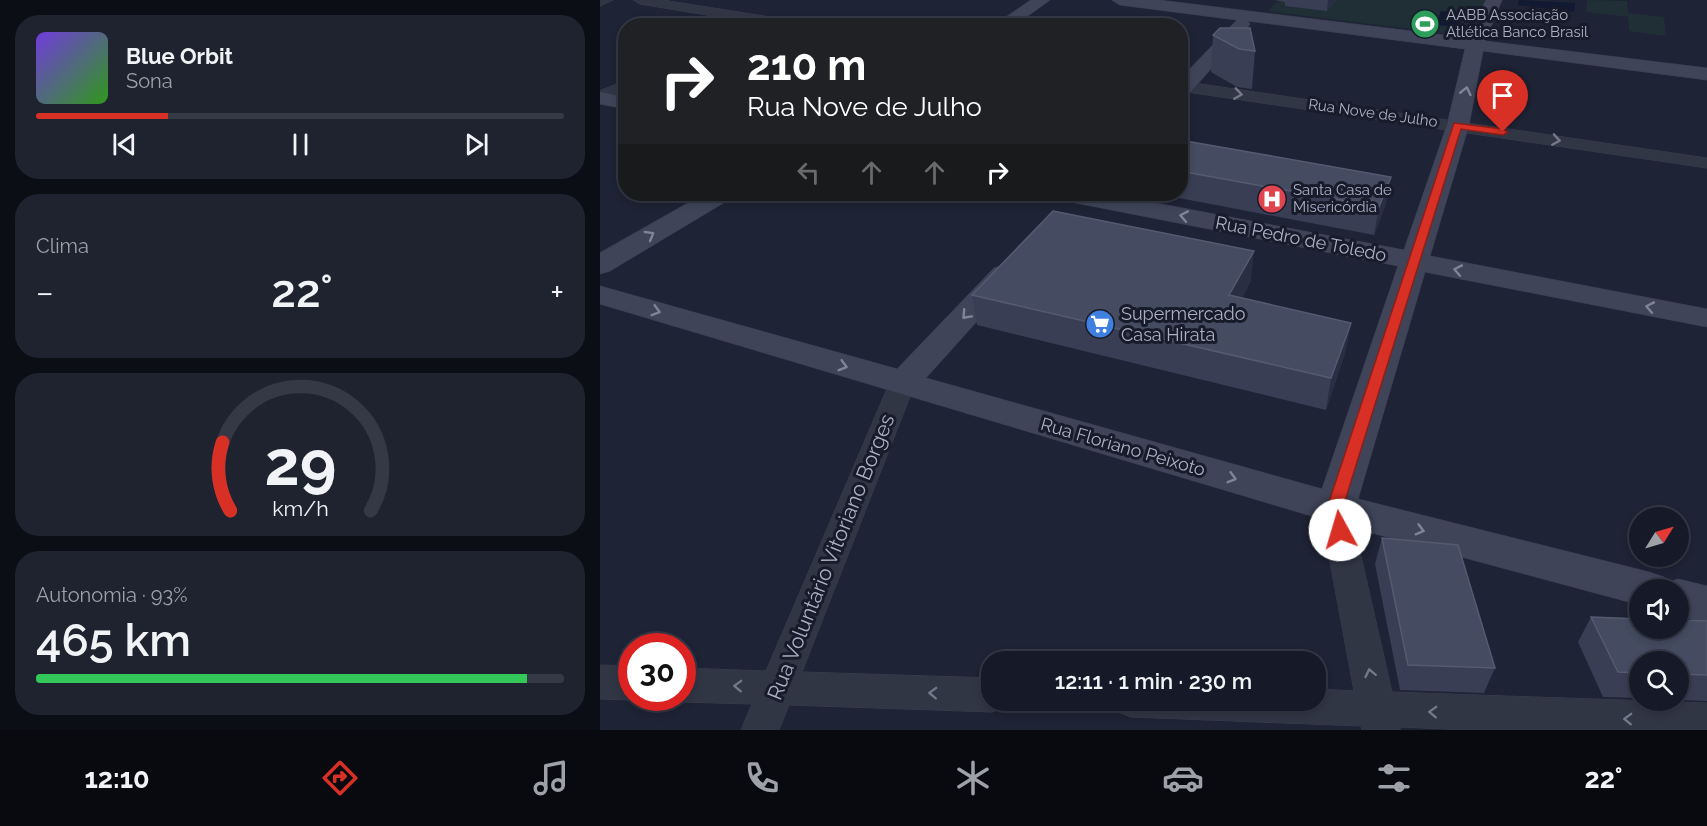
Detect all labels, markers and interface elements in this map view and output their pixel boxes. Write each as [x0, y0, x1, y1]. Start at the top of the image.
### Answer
place label: AABB Associação Atlética Banco Brasil [1446, 6, 1589, 41]
sports icon: AABB Associação Atlética Banco Brasil [1409, 8, 1441, 40]
text: 210 m [747, 41, 866, 90]
icon: right [648, 42, 726, 120]
text: Blue Orbit [126, 43, 233, 69]
text: Sona [126, 69, 173, 93]
pin [1477, 70, 1528, 132]
icon: arrive [1486, 79, 1519, 112]
one-way arrow [1458, 87, 1471, 97]
one-way arrow [1234, 88, 1243, 100]
text: Rua Nove de Julho [747, 91, 982, 122]
street label: Rua Nove de Julho [1307, 95, 1439, 131]
icon: previous [108, 128, 141, 161]
icon: pause [284, 128, 317, 161]
icon: next [460, 128, 493, 161]
one-way arrow [1551, 134, 1561, 146]
icon: left [792, 156, 825, 189]
icon: ahead [855, 156, 888, 189]
icon: ahead [918, 156, 951, 189]
icon: right [981, 156, 1014, 189]
place label: Santa Casa de Misericórdia [1293, 181, 1392, 216]
hospital icon: Santa Casa de Misericórdia [1256, 183, 1288, 215]
one-way arrow [1180, 210, 1190, 223]
street label: Rua Pedro de Toledo [1214, 212, 1389, 265]
one-way arrow [644, 231, 654, 242]
text: Clima [36, 234, 89, 258]
one-way arrow [1453, 264, 1463, 277]
text: 22° [271, 265, 333, 318]
text: − [36, 273, 54, 312]
text: + [550, 273, 564, 312]
one-way arrow [1645, 301, 1655, 314]
place label: Supermercado Casa Hirata [1121, 303, 1246, 345]
one-way arrow [650, 304, 661, 316]
one-way arrow [962, 308, 973, 318]
supermarket icon: Supermercado Casa Hirata [1084, 308, 1116, 340]
one-way arrow [837, 359, 848, 371]
street label: Rua Voluntário Vitoriano Borges [762, 410, 899, 703]
street label: Rua Floriano Peixoto [1038, 413, 1208, 480]
text: 29 [264, 427, 336, 501]
one-way arrow [1227, 471, 1237, 483]
text: km/h [272, 497, 328, 522]
position arrow [1308, 498, 1372, 562]
north arrow [1629, 507, 1689, 567]
map controls [1629, 507, 1689, 711]
one-way arrow [1415, 523, 1425, 535]
button: sound [1629, 579, 1689, 639]
text: Autonomia · 93% [36, 583, 187, 607]
text: 465 km [36, 614, 191, 667]
speed limit sign: 30 [618, 633, 696, 711]
button: search [1629, 651, 1689, 711]
text: 12:11 · 1 min · 230 m [1055, 668, 1252, 694]
one-way arrow [1364, 668, 1377, 678]
one-way arrow [734, 680, 743, 693]
one-way arrow [929, 687, 938, 700]
one-way arrow [1428, 705, 1437, 718]
one-way arrow [1623, 712, 1632, 725]
icon: directions [319, 757, 361, 799]
icon: music [530, 757, 572, 799]
icon: phone [741, 757, 783, 799]
icon: climate [952, 757, 994, 799]
icon: car [1162, 757, 1204, 799]
icon: filters [1373, 757, 1415, 799]
text: 12:10 [84, 763, 150, 794]
text: 22° [1584, 763, 1622, 794]

